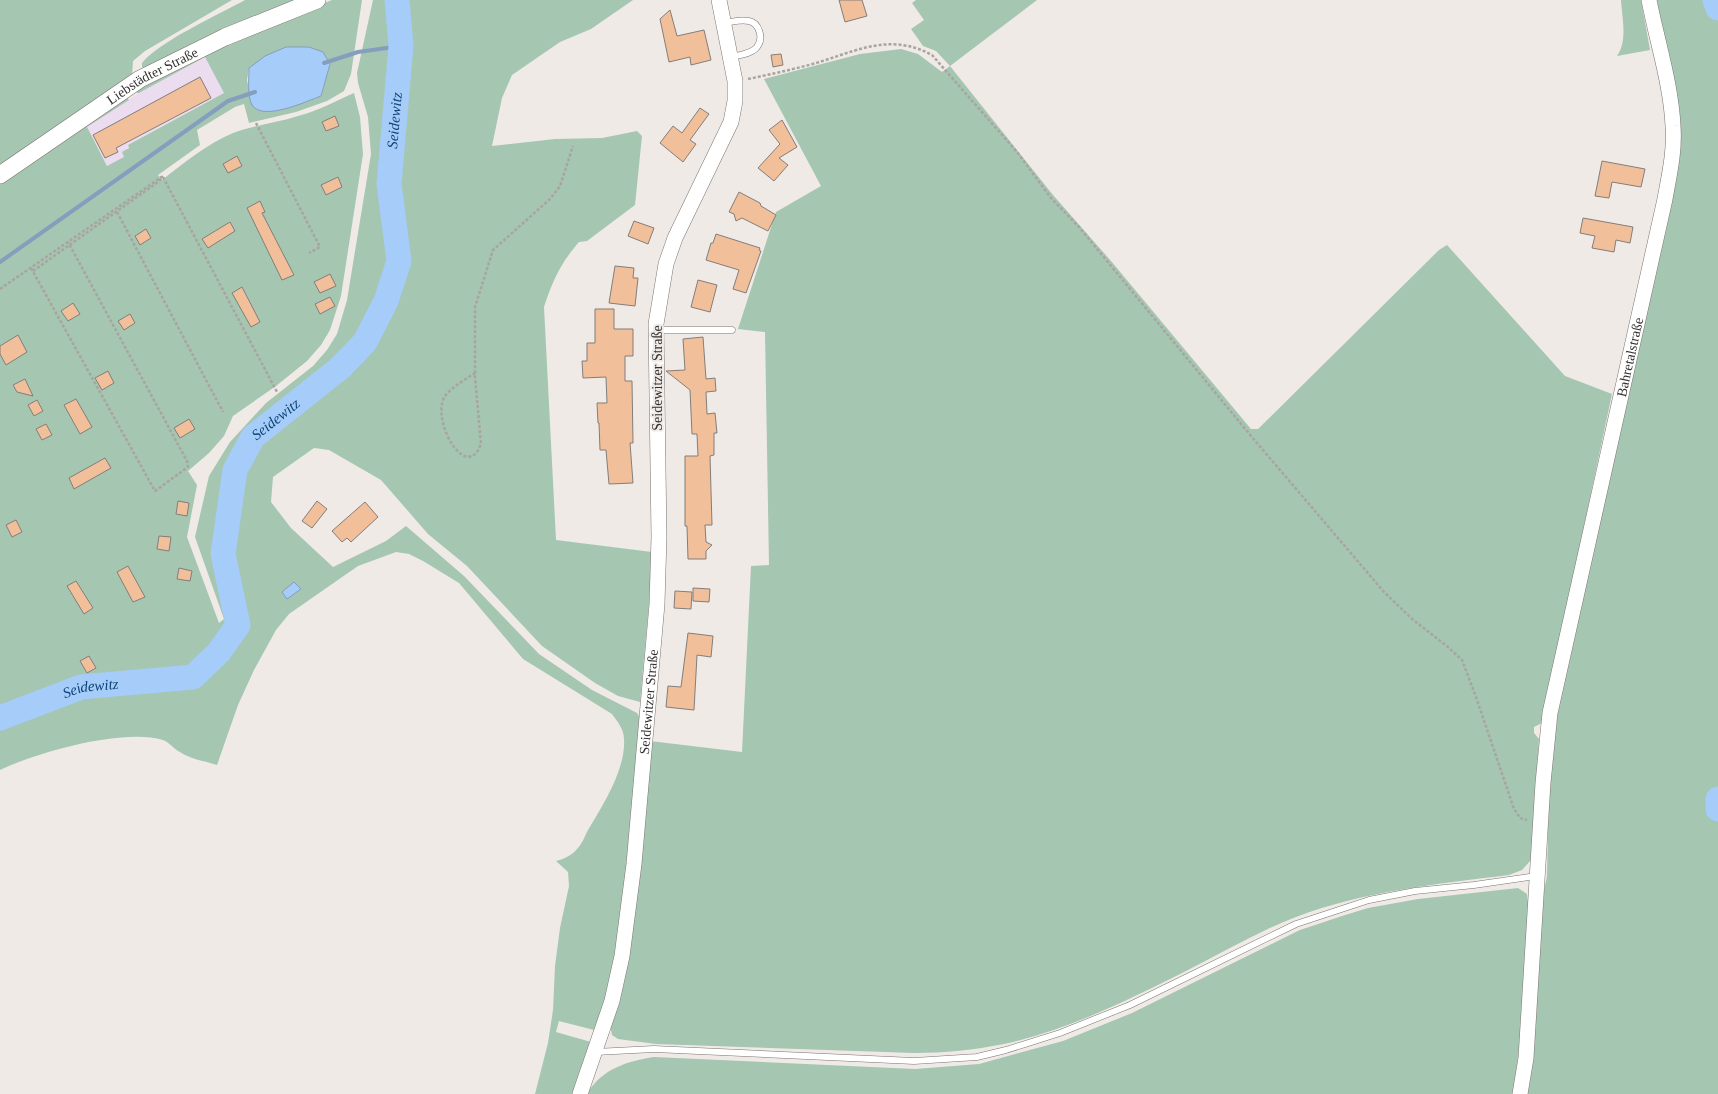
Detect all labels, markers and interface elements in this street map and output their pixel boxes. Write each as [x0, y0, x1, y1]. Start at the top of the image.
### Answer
street label: Liebstädter Straße [104, 44, 200, 107]
water label: Seidewitz [384, 91, 405, 149]
street label: Bahretalstraße [1613, 316, 1646, 398]
street label: Seidewitzer Straße [650, 325, 665, 431]
water label: Seidewitz [248, 395, 303, 443]
street label: Seidewitzer Straße [636, 649, 660, 755]
water label: Seidewitz [60, 676, 119, 701]

